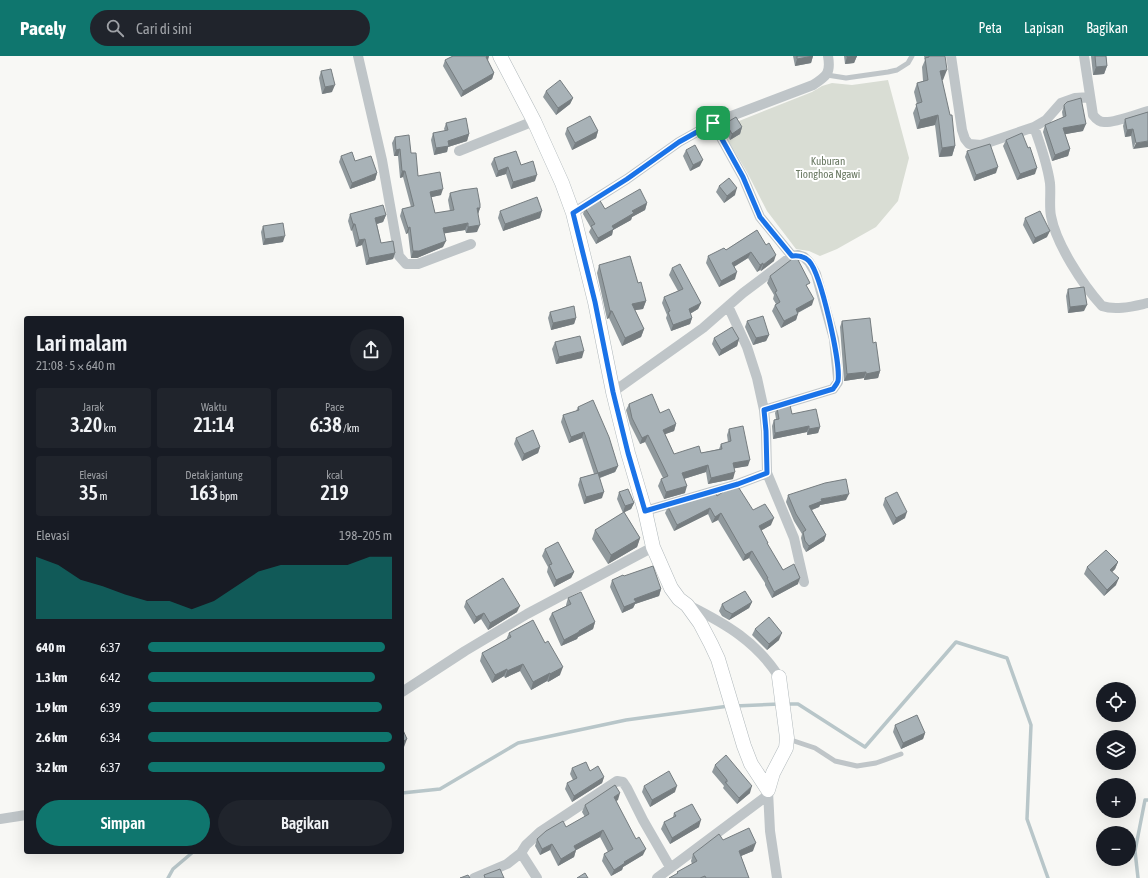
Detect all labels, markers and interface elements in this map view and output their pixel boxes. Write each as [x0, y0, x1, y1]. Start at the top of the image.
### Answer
search box [90, 10, 370, 46]
text: Pacely [20, 17, 66, 39]
icon: search [104, 17, 126, 39]
text: Cari di sini [136, 20, 192, 37]
text: Peta [978, 20, 1002, 36]
text: Lapisan [1024, 20, 1064, 36]
text: Bagikan [1086, 20, 1128, 36]
pin [696, 106, 730, 140]
icon: arrive [702, 112, 724, 134]
park label: Kuburan Tionghoa Ngawi [796, 155, 860, 180]
button: share [350, 329, 392, 371]
text: Lari malam [36, 330, 127, 356]
text: 21:08 · 5 × 640 m [36, 358, 115, 373]
text: Jarak [83, 401, 104, 413]
text: Waktu [201, 401, 227, 413]
text: Pace [325, 401, 344, 413]
text: 3.20 [70, 413, 102, 436]
text: 21:14 [193, 413, 235, 436]
text: 6:38 [310, 413, 342, 436]
text: km [102, 422, 116, 434]
text: /km [342, 422, 360, 434]
text: Elevasi [79, 469, 107, 481]
text: Detak jantung [185, 469, 243, 481]
text: kcal [326, 469, 343, 481]
text: 35 [79, 481, 98, 504]
text: 163 [190, 481, 218, 504]
text: 219 [321, 481, 349, 504]
text: m [98, 490, 107, 502]
text: bpm [218, 490, 238, 502]
text: Elevasi [36, 528, 69, 543]
text: 198–205 m [339, 528, 392, 543]
text: 640 m [36, 640, 65, 655]
text: 6:37 [100, 640, 121, 655]
text: 1.3 km [36, 670, 67, 685]
text: 6:42 [100, 670, 121, 685]
map controls [1096, 682, 1136, 866]
button: locate [1096, 682, 1136, 722]
text: 1.9 km [36, 700, 67, 715]
text: 6:39 [100, 700, 121, 715]
text: 2.6 km [36, 730, 67, 745]
text: 6:34 [100, 730, 121, 745]
button: layers [1096, 730, 1136, 770]
text: 3.2 km [36, 760, 67, 775]
text: 6:37 [100, 760, 121, 775]
button: + [1096, 778, 1136, 818]
button: Simpan [36, 800, 210, 846]
button: Bagikan [218, 800, 392, 846]
button: − [1096, 826, 1136, 866]

